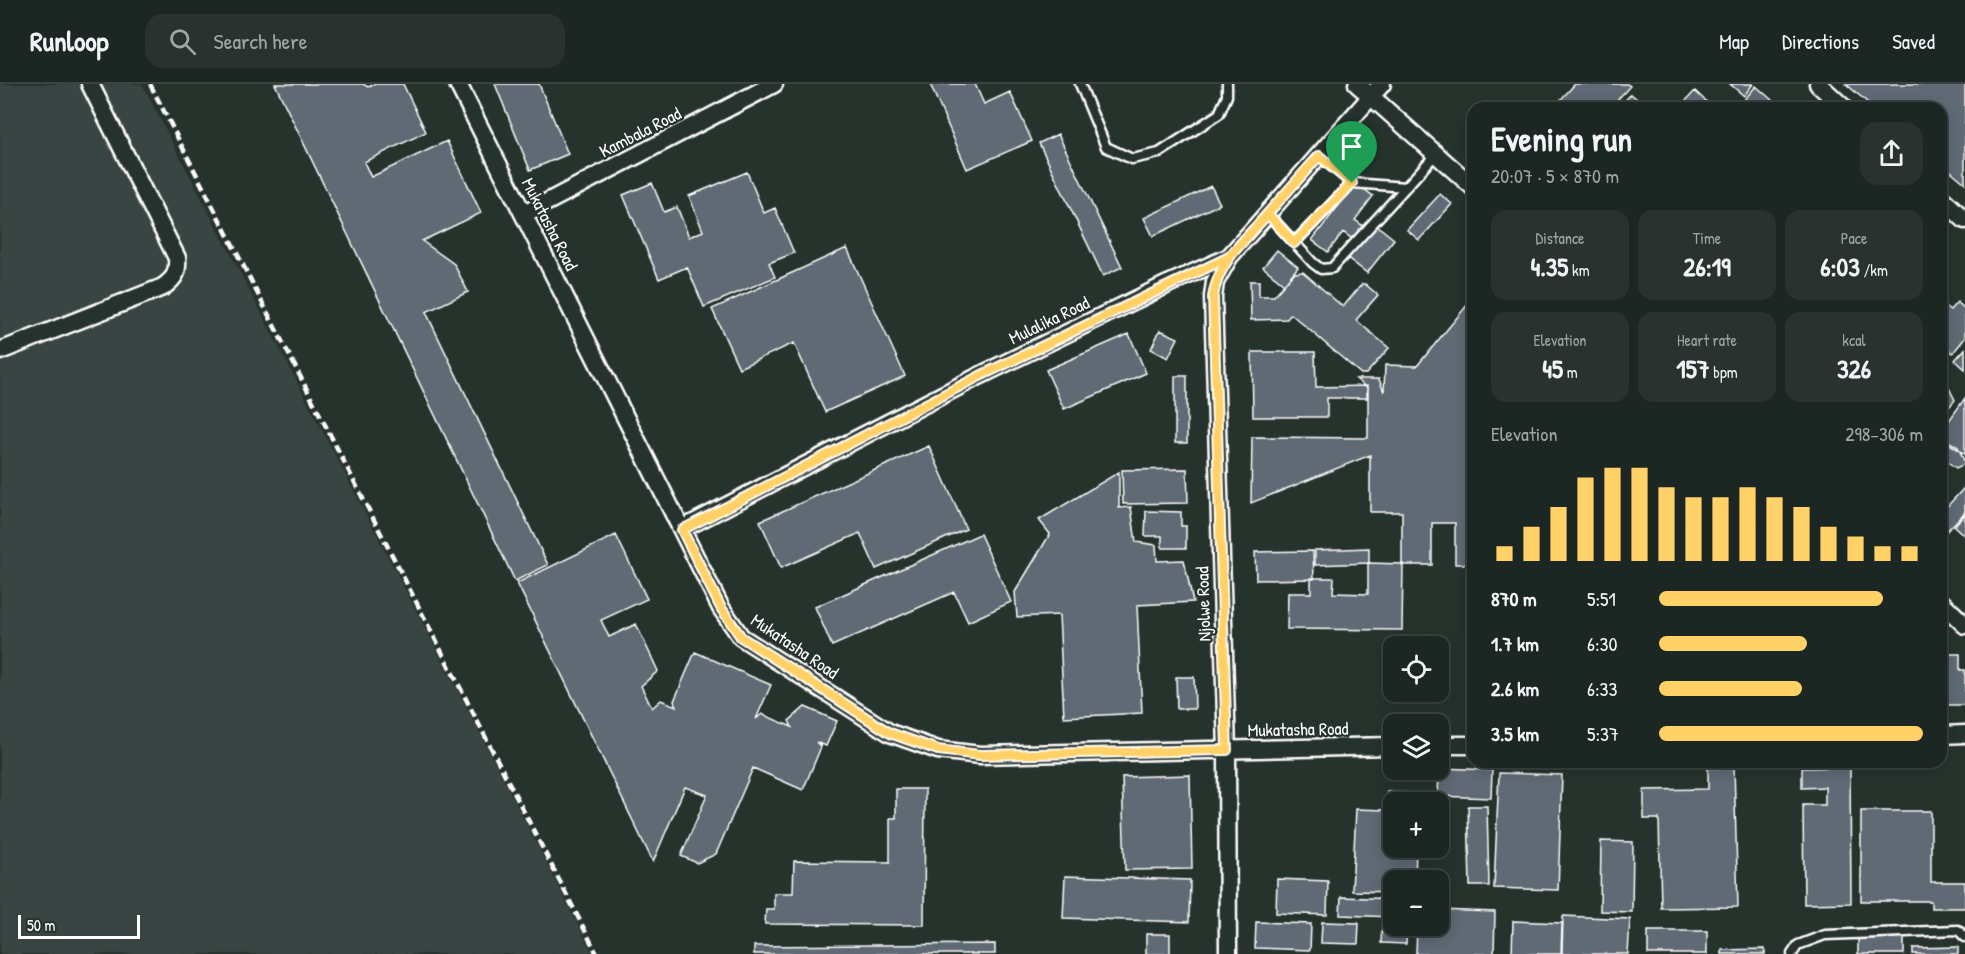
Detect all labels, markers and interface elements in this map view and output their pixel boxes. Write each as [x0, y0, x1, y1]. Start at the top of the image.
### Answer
search box [145, 14, 565, 68]
text: Runloop [30, 22, 109, 60]
icon: search [166, 25, 199, 58]
text: Search here [214, 26, 308, 56]
text: Map [1719, 27, 1749, 56]
text: Directions [1782, 27, 1859, 56]
text: Saved [1892, 27, 1935, 56]
street label: Kambala Road [595, 101, 685, 163]
text: Evening run [1491, 117, 1632, 161]
pin [1326, 121, 1377, 183]
button: share [1860, 122, 1923, 185]
icon: arrive [1335, 130, 1368, 163]
text: 20:07 · 5 × 870 m [1491, 162, 1619, 189]
street label: Mukatasha Road [516, 173, 584, 275]
text: Distance [1536, 227, 1584, 249]
text: Time [1693, 227, 1721, 249]
text: Pace [1841, 227, 1867, 249]
text: 4.35 [1530, 249, 1568, 284]
text: 26:19 [1683, 249, 1731, 284]
text: 6:03 [1820, 249, 1860, 284]
text: km [1568, 259, 1590, 281]
text: /km [1860, 259, 1888, 281]
street label: Mulalika Road [1005, 290, 1093, 350]
text: Elevation [1533, 329, 1587, 351]
text: Heart rate [1677, 329, 1737, 351]
text: kcal [1842, 329, 1866, 351]
text: 45 [1542, 351, 1563, 386]
text: 157 [1676, 351, 1710, 386]
text: 326 [1837, 351, 1871, 386]
text: m [1563, 361, 1578, 383]
text: bpm [1710, 361, 1738, 383]
text: Elevation [1491, 420, 1557, 447]
text: 298–306 m [1845, 420, 1923, 447]
street label: Njolwe Road [1189, 566, 1217, 642]
text: 870 m [1491, 585, 1537, 612]
text: 5:51 [1587, 585, 1616, 612]
street label: Mukatasha Road [746, 607, 844, 685]
text: 1.7 km [1491, 630, 1539, 657]
text: 6:30 [1587, 630, 1618, 657]
map controls [1383, 636, 1449, 936]
button: locate [1383, 636, 1449, 702]
text: 2.6 km [1491, 675, 1539, 702]
text: 6:33 [1587, 675, 1618, 702]
button: layers [1383, 714, 1449, 780]
street label: Mukatasha Road [1247, 716, 1349, 742]
text: 3.5 km [1491, 720, 1539, 747]
text: 5:37 [1587, 720, 1619, 747]
button: + [1383, 792, 1449, 858]
button: − [1383, 870, 1449, 936]
scale bar [18, 912, 140, 940]
text: 50 m [27, 914, 56, 936]

